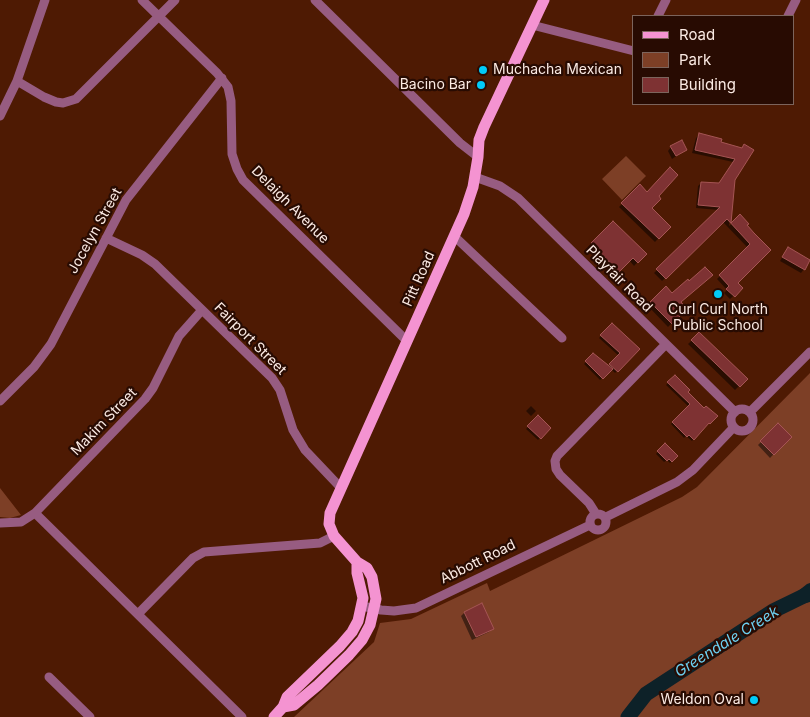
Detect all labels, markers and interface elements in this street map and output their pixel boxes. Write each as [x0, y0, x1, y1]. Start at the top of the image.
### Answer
legend [632, 15, 795, 105]
text: Road [679, 25, 715, 44]
text: Park [679, 50, 711, 69]
place label: Muchacha Mexican [493, 62, 622, 78]
marker: Muchacha Mexican [477, 64, 489, 76]
text: Building [679, 75, 736, 94]
place label: Bacino Bar [400, 77, 471, 93]
marker: Bacino Bar [475, 79, 487, 91]
street label: Delaigh Avenue [248, 163, 332, 247]
street label: Jocelyn Street [64, 185, 126, 277]
street label: Playfair Road [582, 242, 656, 316]
street label: Pitt Road [399, 249, 439, 309]
marker: Curl Curl North Public School [712, 288, 724, 300]
street label: Fairport Street [210, 299, 290, 379]
place label: Curl Curl North Public School [668, 302, 768, 334]
street label: Makim Street [68, 385, 140, 459]
street label: Abbott Road [438, 537, 518, 587]
water label: Greendale Creek [672, 603, 782, 681]
place label: Weldon Oval [660, 692, 744, 708]
marker: Weldon Oval [748, 694, 760, 706]

